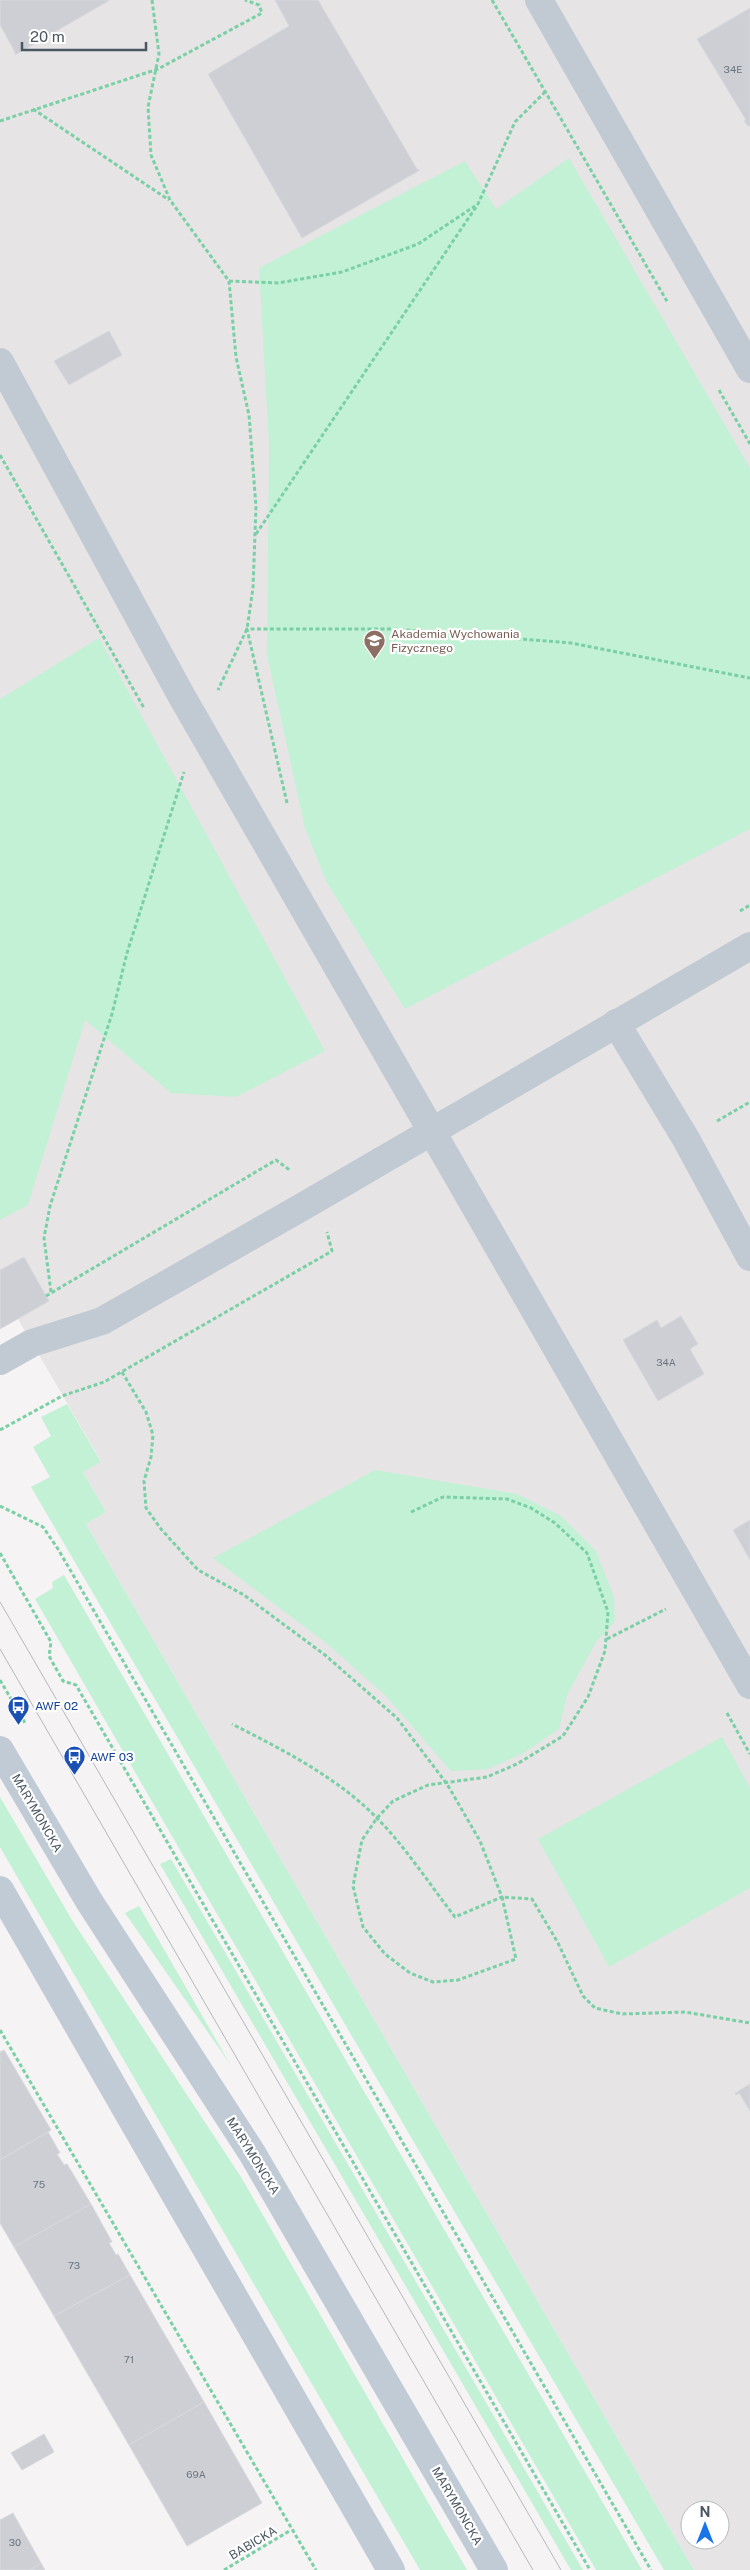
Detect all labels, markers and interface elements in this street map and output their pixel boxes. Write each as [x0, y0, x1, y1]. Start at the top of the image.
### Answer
scale bar [22, 20, 146, 52]
text: 20 m [30, 28, 65, 45]
house number: 34E [724, 63, 742, 75]
place label: Akademia Wychowania Fizycznego [391, 627, 520, 655]
school or university icon: Akademia Wychowania Fizycznego [363, 629, 387, 660]
house number: 34A [656, 1356, 676, 1368]
bus stop icon: AWF 02 [7, 1694, 31, 1725]
place label: AWF 02 [35, 1699, 78, 1713]
bus stop icon: AWF 03 [62, 1745, 86, 1776]
place label: AWF 03 [90, 1750, 133, 1764]
street label: MARYMONCKA [9, 1771, 65, 1855]
street label: MARYMONCKA [224, 2115, 283, 2197]
house number: 75 [33, 2178, 45, 2190]
house number: 73 [68, 2259, 80, 2271]
house number: 71 [124, 2353, 134, 2365]
street label: MARYMONCKA [429, 2464, 485, 2548]
house number: 69A [186, 2468, 206, 2480]
north arrow [680, 2500, 730, 2550]
text: N [700, 2504, 710, 2520]
street label: BABICKA [227, 2523, 280, 2563]
house number: 30 [9, 2536, 21, 2548]

